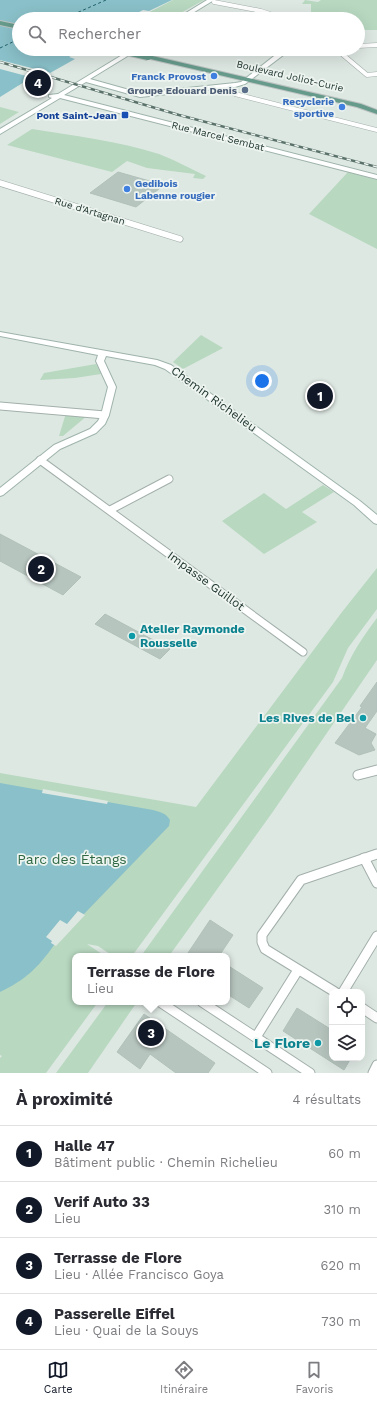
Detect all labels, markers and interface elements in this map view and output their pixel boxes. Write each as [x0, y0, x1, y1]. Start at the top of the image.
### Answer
search box [12, 12, 365, 56]
icon: search [26, 23, 48, 45]
text: Rechercher [58, 25, 141, 43]
street label: Boulevard Joliot-Curie [235, 58, 345, 94]
pin: 4 [25, 68, 51, 98]
place label: Franck Provost [131, 71, 207, 82]
marker: Franck Provost [209, 71, 219, 81]
place label: Groupe Edouard Denis [127, 85, 238, 96]
marker: Groupe Edouard Denis [240, 85, 250, 95]
place label: Recyclerie sportive [283, 96, 334, 119]
marker: Recyclerie sportive [337, 102, 347, 112]
place label: Pont Saint-Jean [36, 110, 117, 121]
marker: Pont Saint-Jean [120, 110, 130, 120]
street label: Rue Marcel Sembat [171, 119, 266, 153]
place label: Gedibois Labenne rougier [135, 178, 216, 201]
marker: Gedibois Labenne rougier [122, 184, 132, 194]
street label: Rue d'Artagnan [53, 195, 127, 227]
street label: Chemin Richelieu [169, 363, 259, 435]
your location [252, 371, 272, 391]
pin: 1 [307, 381, 333, 411]
street label: Impasse Guillot [165, 548, 247, 614]
pin: 2 [28, 554, 54, 584]
place label: Atelier Raymonde Rousselle [140, 622, 245, 650]
marker: Atelier Raymonde Rousselle [127, 631, 137, 641]
place label: Les Rives de Bel [259, 711, 355, 725]
marker: Les Rives de Bel [358, 713, 368, 723]
park label: Parc des Étangs [17, 851, 127, 867]
popup [72, 953, 230, 1005]
text: Terrasse de Flore [87, 963, 215, 981]
text: Lieu [87, 981, 114, 996]
map controls [329, 989, 365, 1061]
button: locate [329, 989, 365, 1025]
pin: 3 [138, 1018, 164, 1048]
button: layers [329, 1025, 365, 1061]
place label: Le Flore [254, 1035, 310, 1051]
marker: Le Flore [313, 1038, 323, 1048]
text: À proximité [16, 1089, 113, 1109]
text: 4 résultats [293, 1092, 361, 1107]
text: Halle 47 [54, 1137, 115, 1155]
text: 1 [26, 1146, 32, 1161]
text: 60 m [328, 1146, 361, 1161]
text: Bâtiment public · Chemin Richelieu [54, 1155, 278, 1170]
text: Verif Auto 33 [54, 1193, 150, 1211]
text: 2 [25, 1202, 33, 1217]
text: 310 m [323, 1202, 361, 1217]
text: Lieu [54, 1211, 81, 1226]
text: Terrasse de Flore [54, 1249, 182, 1267]
text: 3 [25, 1258, 33, 1273]
text: 620 m [321, 1258, 361, 1273]
text: Lieu · Allée Francisco Goya [54, 1267, 224, 1282]
text: Passerelle Eiffel [54, 1305, 175, 1323]
text: 4 [25, 1314, 33, 1329]
text: 730 m [321, 1314, 361, 1329]
text: Lieu · Quai de la Souys [54, 1323, 199, 1338]
tab: Carte [44, 1359, 73, 1396]
tab: Itinéraire [160, 1359, 208, 1396]
tab: Favoris [296, 1359, 333, 1396]

